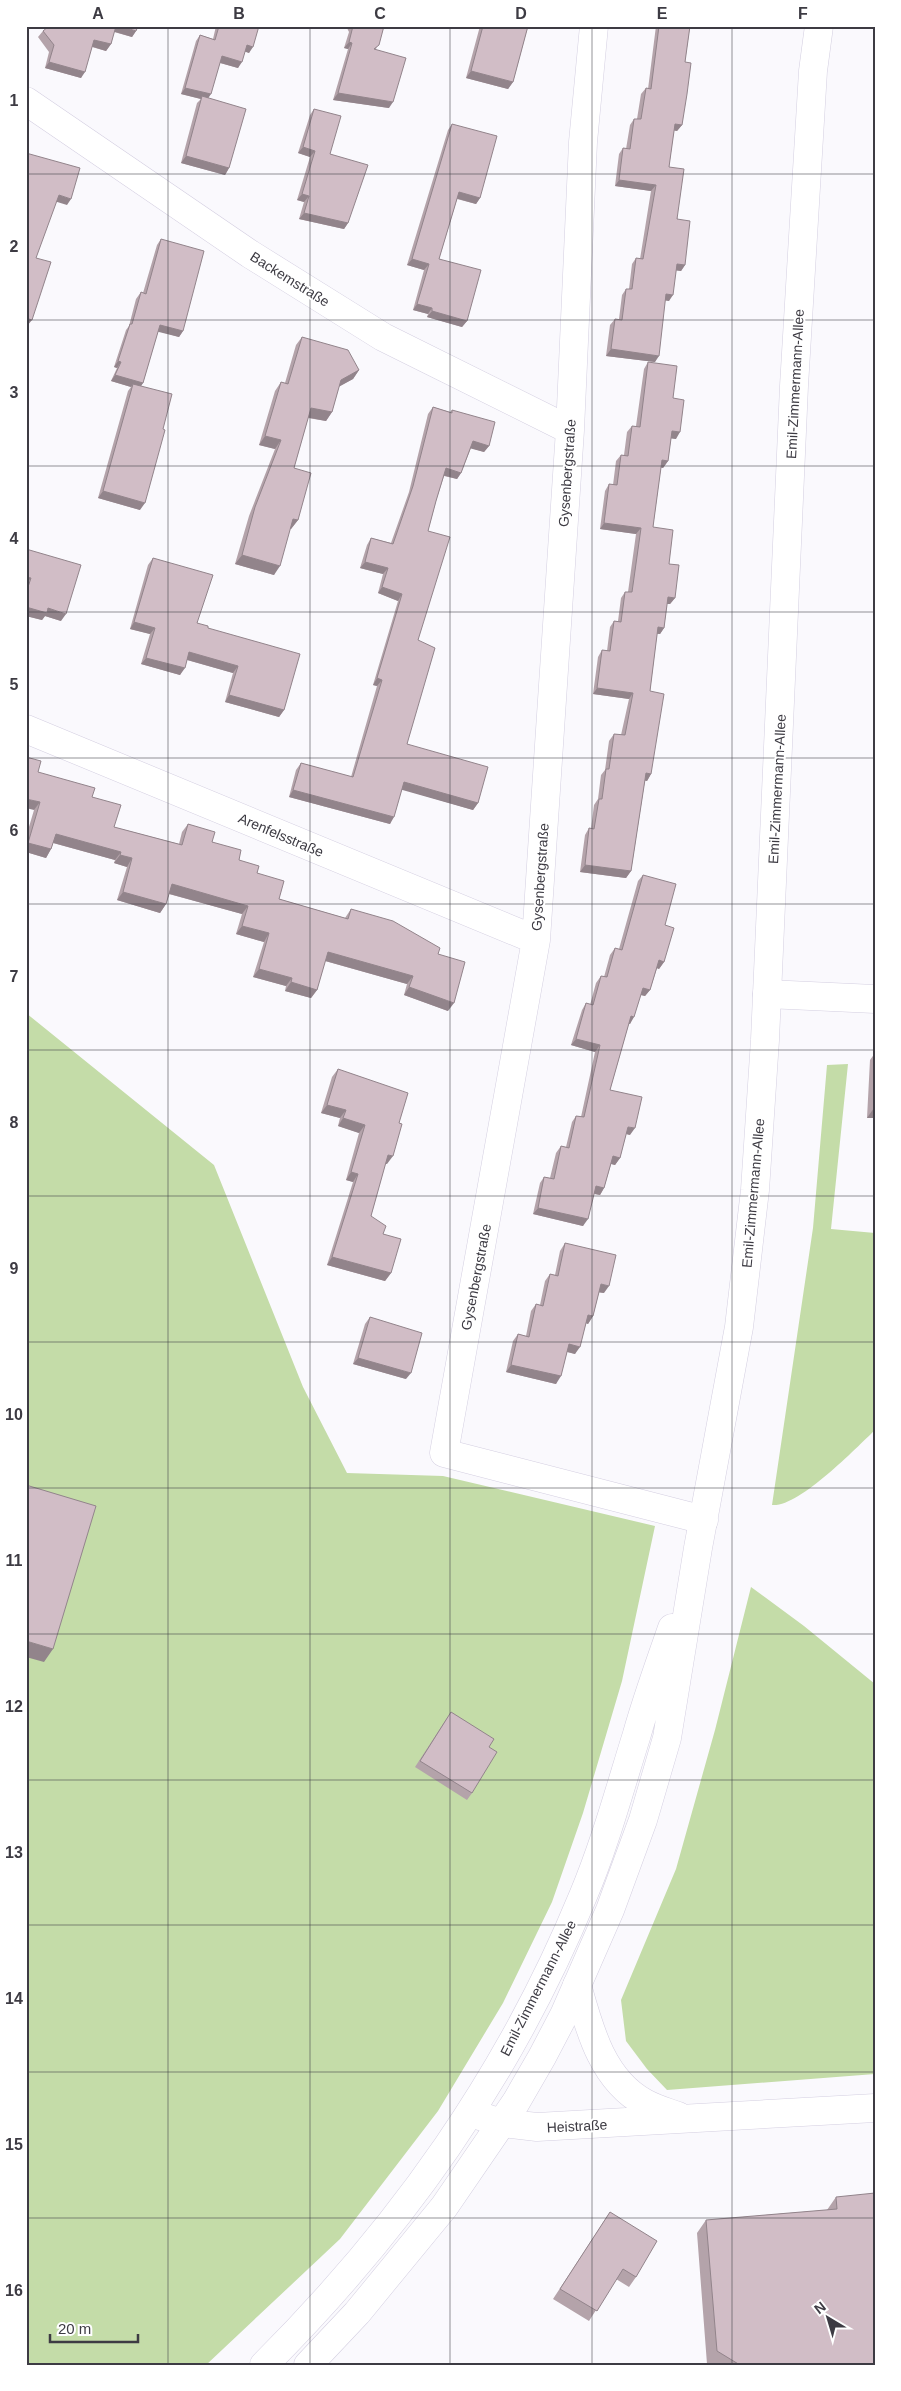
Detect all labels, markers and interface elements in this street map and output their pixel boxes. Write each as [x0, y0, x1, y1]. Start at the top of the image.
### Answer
text: A [92, 5, 104, 22]
text: B [233, 5, 245, 22]
text: C [374, 5, 386, 22]
text: D [515, 5, 527, 22]
text: E [657, 5, 668, 22]
text: F [798, 5, 808, 22]
text: 1 [10, 92, 19, 109]
text: 2 [10, 238, 19, 255]
street label: Backemstraße [247, 248, 333, 310]
street label: Emil-Zimmermann-Allee [783, 308, 807, 459]
text: 3 [10, 384, 19, 401]
street label: Gysenbergstraße [555, 418, 579, 528]
text: 4 [10, 530, 19, 547]
text: 5 [10, 676, 19, 693]
street label: Emil-Zimmermann-Allee [765, 713, 789, 864]
street label: Arenfelsstraße [236, 810, 326, 860]
text: 6 [10, 822, 19, 839]
street label: Gysenbergstraße [528, 822, 552, 932]
text: 7 [10, 968, 19, 985]
text: 8 [10, 1114, 19, 1131]
street label: Emil-Zimmermann-Allee [738, 1117, 768, 1268]
street label: Gysenbergstraße [458, 1222, 494, 1332]
text: 9 [10, 1260, 19, 1277]
text: 10 [5, 1406, 23, 1423]
text: 11 [6, 1552, 23, 1569]
text: 12 [5, 1698, 23, 1715]
text: 13 [5, 1844, 23, 1861]
street label: Emil-Zimmermann-Allee [497, 1917, 579, 2059]
text: 14 [5, 1990, 23, 2007]
street label: Heistraße [546, 2116, 608, 2136]
text: 15 [5, 2136, 23, 2153]
text: 16 [5, 2282, 23, 2299]
north arrow [804, 2294, 854, 2344]
text: N [811, 2298, 829, 2317]
scale bar [50, 2311, 138, 2343]
text: 20 m [58, 2320, 91, 2337]

